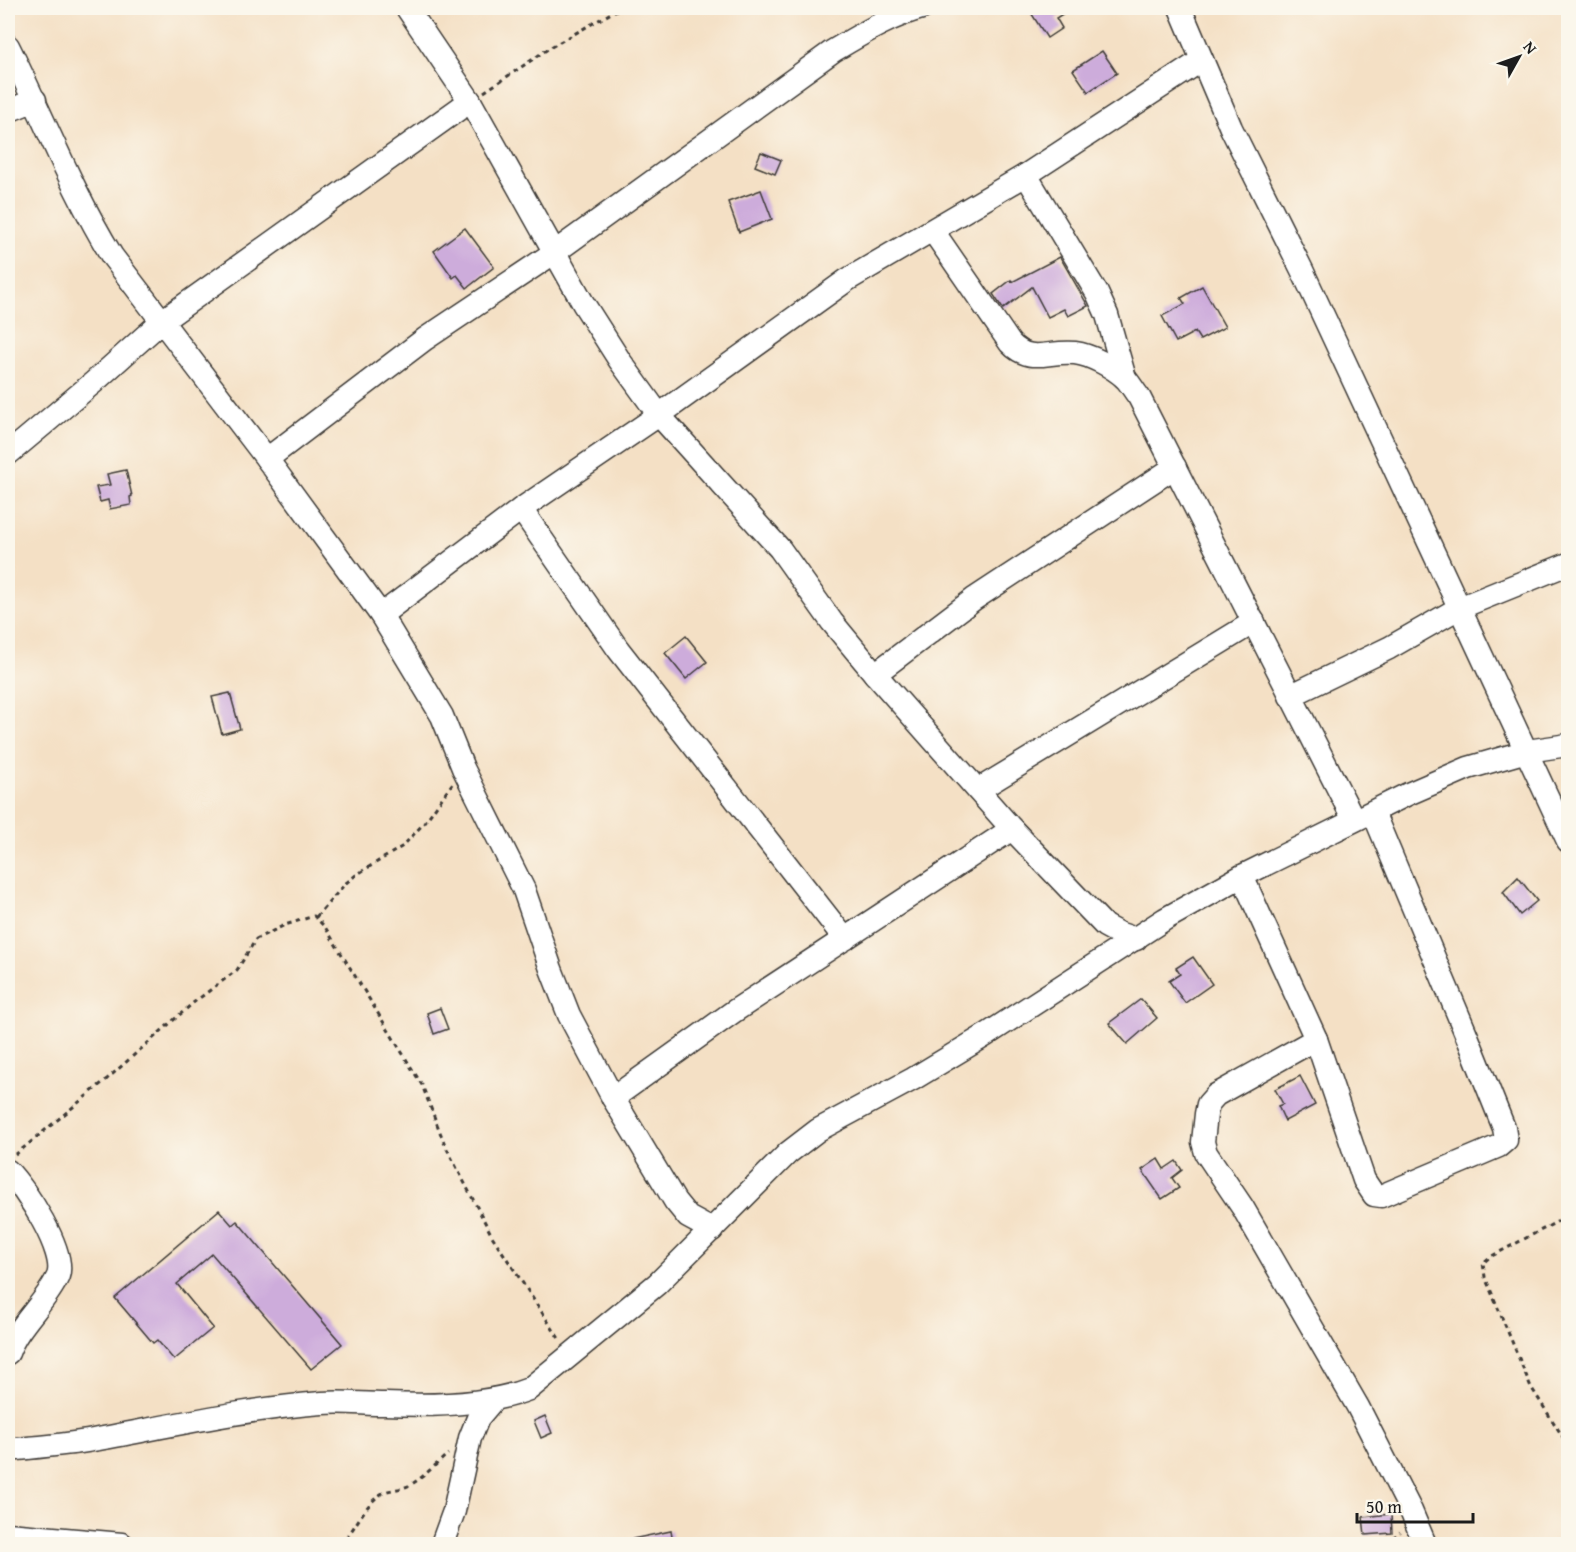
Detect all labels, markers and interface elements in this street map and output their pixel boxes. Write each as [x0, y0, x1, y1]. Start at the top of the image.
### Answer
north arrow [1489, 27, 1549, 87]
text: N [1518, 36, 1543, 59]
scale bar [1357, 1486, 1472, 1524]
text: 50 m [1366, 1493, 1402, 1520]

